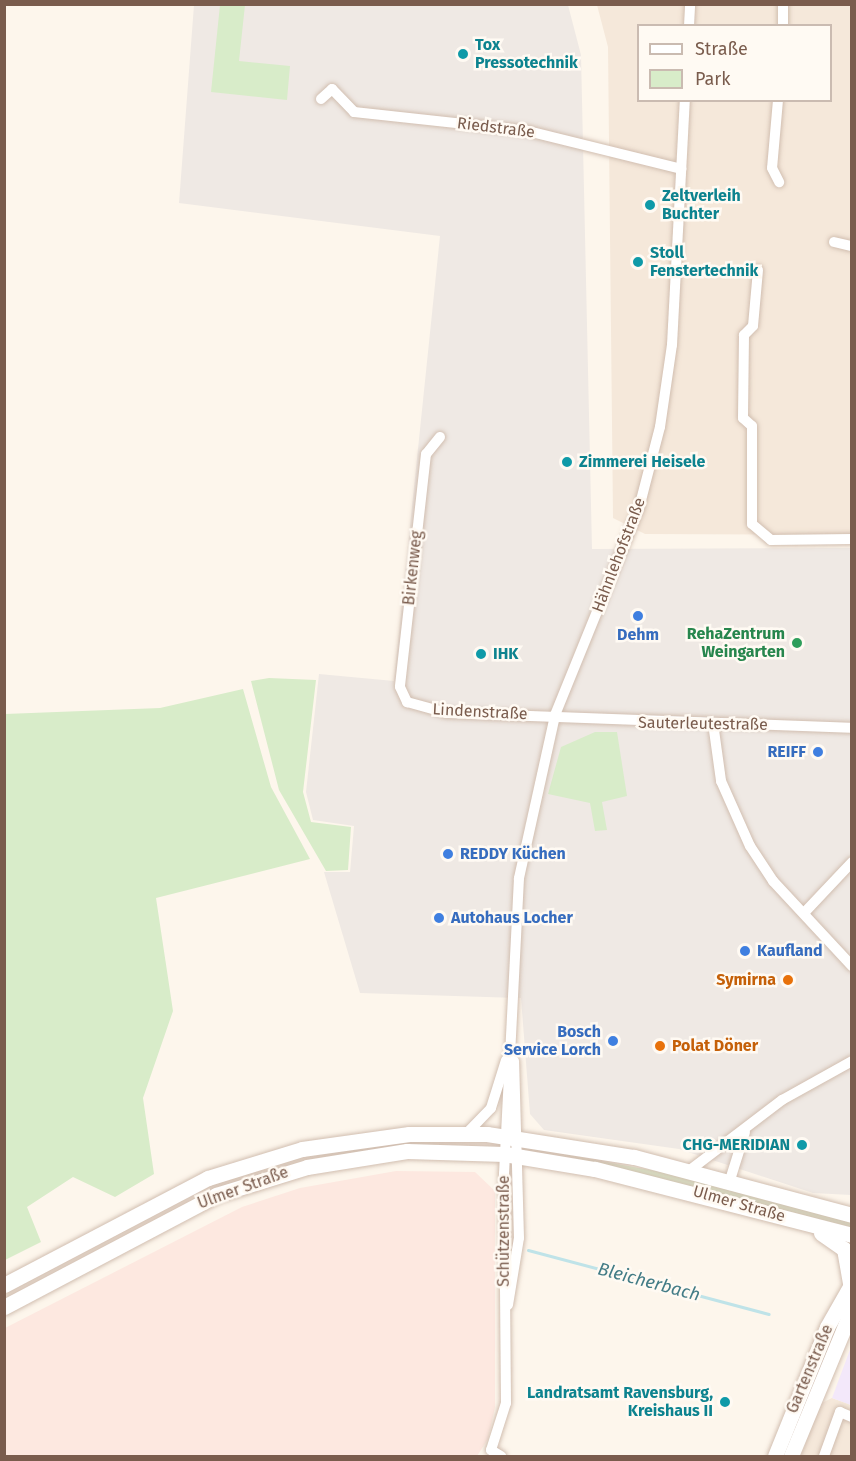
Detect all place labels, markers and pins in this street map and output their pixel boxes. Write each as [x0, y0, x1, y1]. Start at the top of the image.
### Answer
place label: Tox Pressotechnik [475, 35, 578, 73]
marker: Tox Pressotechnik [456, 47, 470, 61]
place label: Zeltverleih Buchter [662, 186, 741, 224]
marker: Zeltverleih Buchter [643, 198, 657, 212]
place label: Stoll Fenstertechnik [650, 243, 758, 281]
marker: Stoll Fenstertechnik [631, 255, 645, 269]
place label: Zimmerei Heisele [579, 452, 705, 472]
marker: Zimmerei Heisele [560, 455, 574, 469]
marker: Dehm [631, 609, 645, 623]
place label: RehaZentrum Weingarten [687, 624, 785, 662]
place label: Dehm [617, 625, 659, 645]
marker: RehaZentrum Weingarten [790, 636, 804, 650]
place label: IHK [493, 644, 518, 664]
marker: IHK [474, 647, 488, 661]
place label: REIFF [767, 742, 806, 762]
marker: REIFF [811, 745, 825, 759]
place label: REDDY Küchen [460, 844, 566, 864]
marker: REDDY Küchen [441, 847, 455, 861]
place label: Autohaus Locher [451, 908, 573, 928]
marker: Autohaus Locher [432, 911, 446, 925]
place label: Kaufland [757, 941, 823, 961]
marker: Kaufland [738, 944, 752, 958]
place label: Symirna [716, 970, 776, 990]
marker: Symirna [781, 973, 795, 987]
place label: Bosch Service Lorch [504, 1022, 601, 1060]
marker: Bosch Service Lorch [606, 1034, 620, 1048]
place label: Polat Döner [672, 1036, 758, 1056]
marker: Polat Döner [653, 1039, 667, 1053]
place label: CHG-MERIDIAN [683, 1135, 790, 1155]
marker: CHG-MERIDIAN [795, 1138, 809, 1152]
place label: Landratsamt Ravensburg, Kreishaus II [527, 1383, 713, 1421]
marker: Landratsamt Ravensburg, Kreishaus II [718, 1395, 732, 1409]

